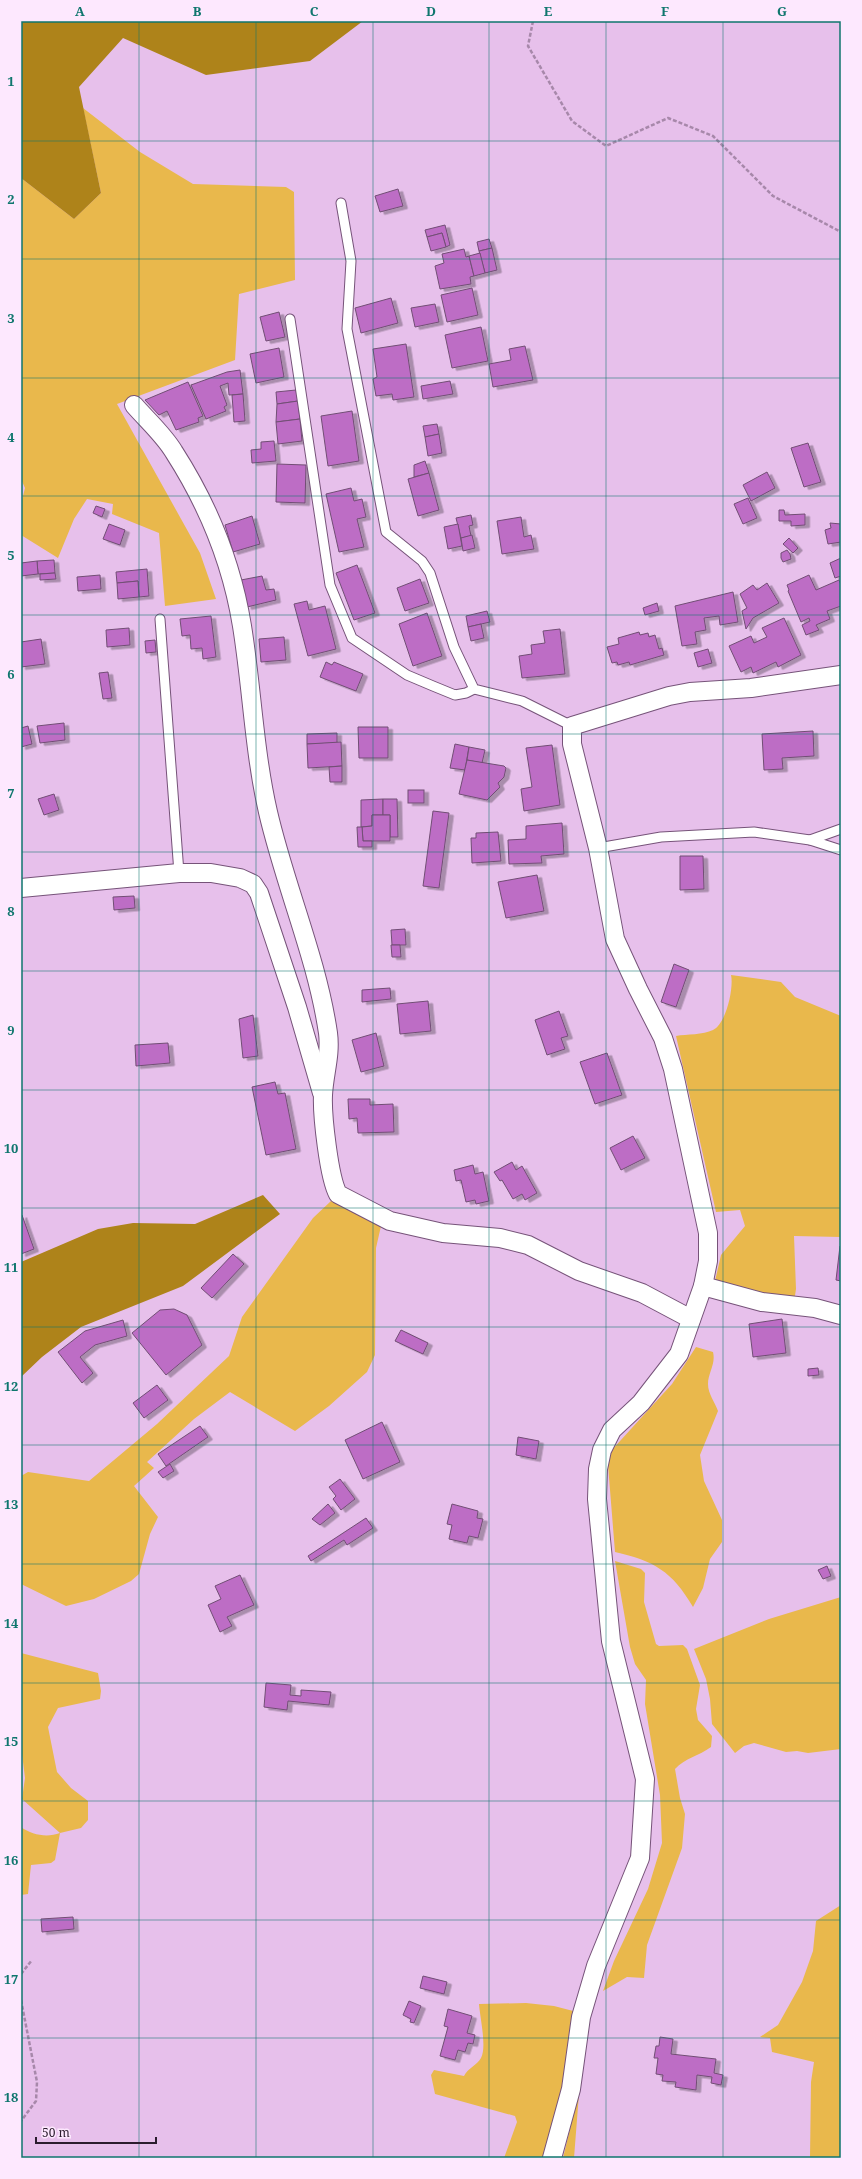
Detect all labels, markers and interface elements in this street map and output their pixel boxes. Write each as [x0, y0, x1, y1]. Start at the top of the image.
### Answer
text: A [75, 2, 85, 20]
text: B [193, 2, 202, 20]
text: C [310, 2, 319, 20]
text: D [426, 2, 436, 20]
text: E [544, 2, 553, 20]
text: F [661, 2, 669, 20]
text: G [777, 2, 787, 20]
text: 1 [7, 72, 15, 90]
text: 2 [7, 190, 15, 208]
text: 3 [7, 309, 15, 327]
text: 4 [7, 428, 15, 446]
text: 5 [7, 546, 15, 564]
text: 6 [7, 665, 15, 683]
text: 7 [7, 784, 15, 802]
text: 8 [7, 902, 15, 920]
text: 9 [7, 1021, 15, 1039]
text: 10 [4, 1139, 18, 1157]
text: 11 [4, 1258, 18, 1276]
text: 12 [4, 1377, 18, 1395]
text: 13 [4, 1495, 18, 1513]
text: 14 [4, 1614, 19, 1632]
text: 15 [4, 1732, 18, 1750]
text: 16 [4, 1851, 18, 1869]
text: 17 [4, 1970, 18, 1988]
text: 18 [4, 2088, 18, 2106]
scale bar [36, 2119, 156, 2145]
text: 50 m [42, 2124, 70, 2141]

